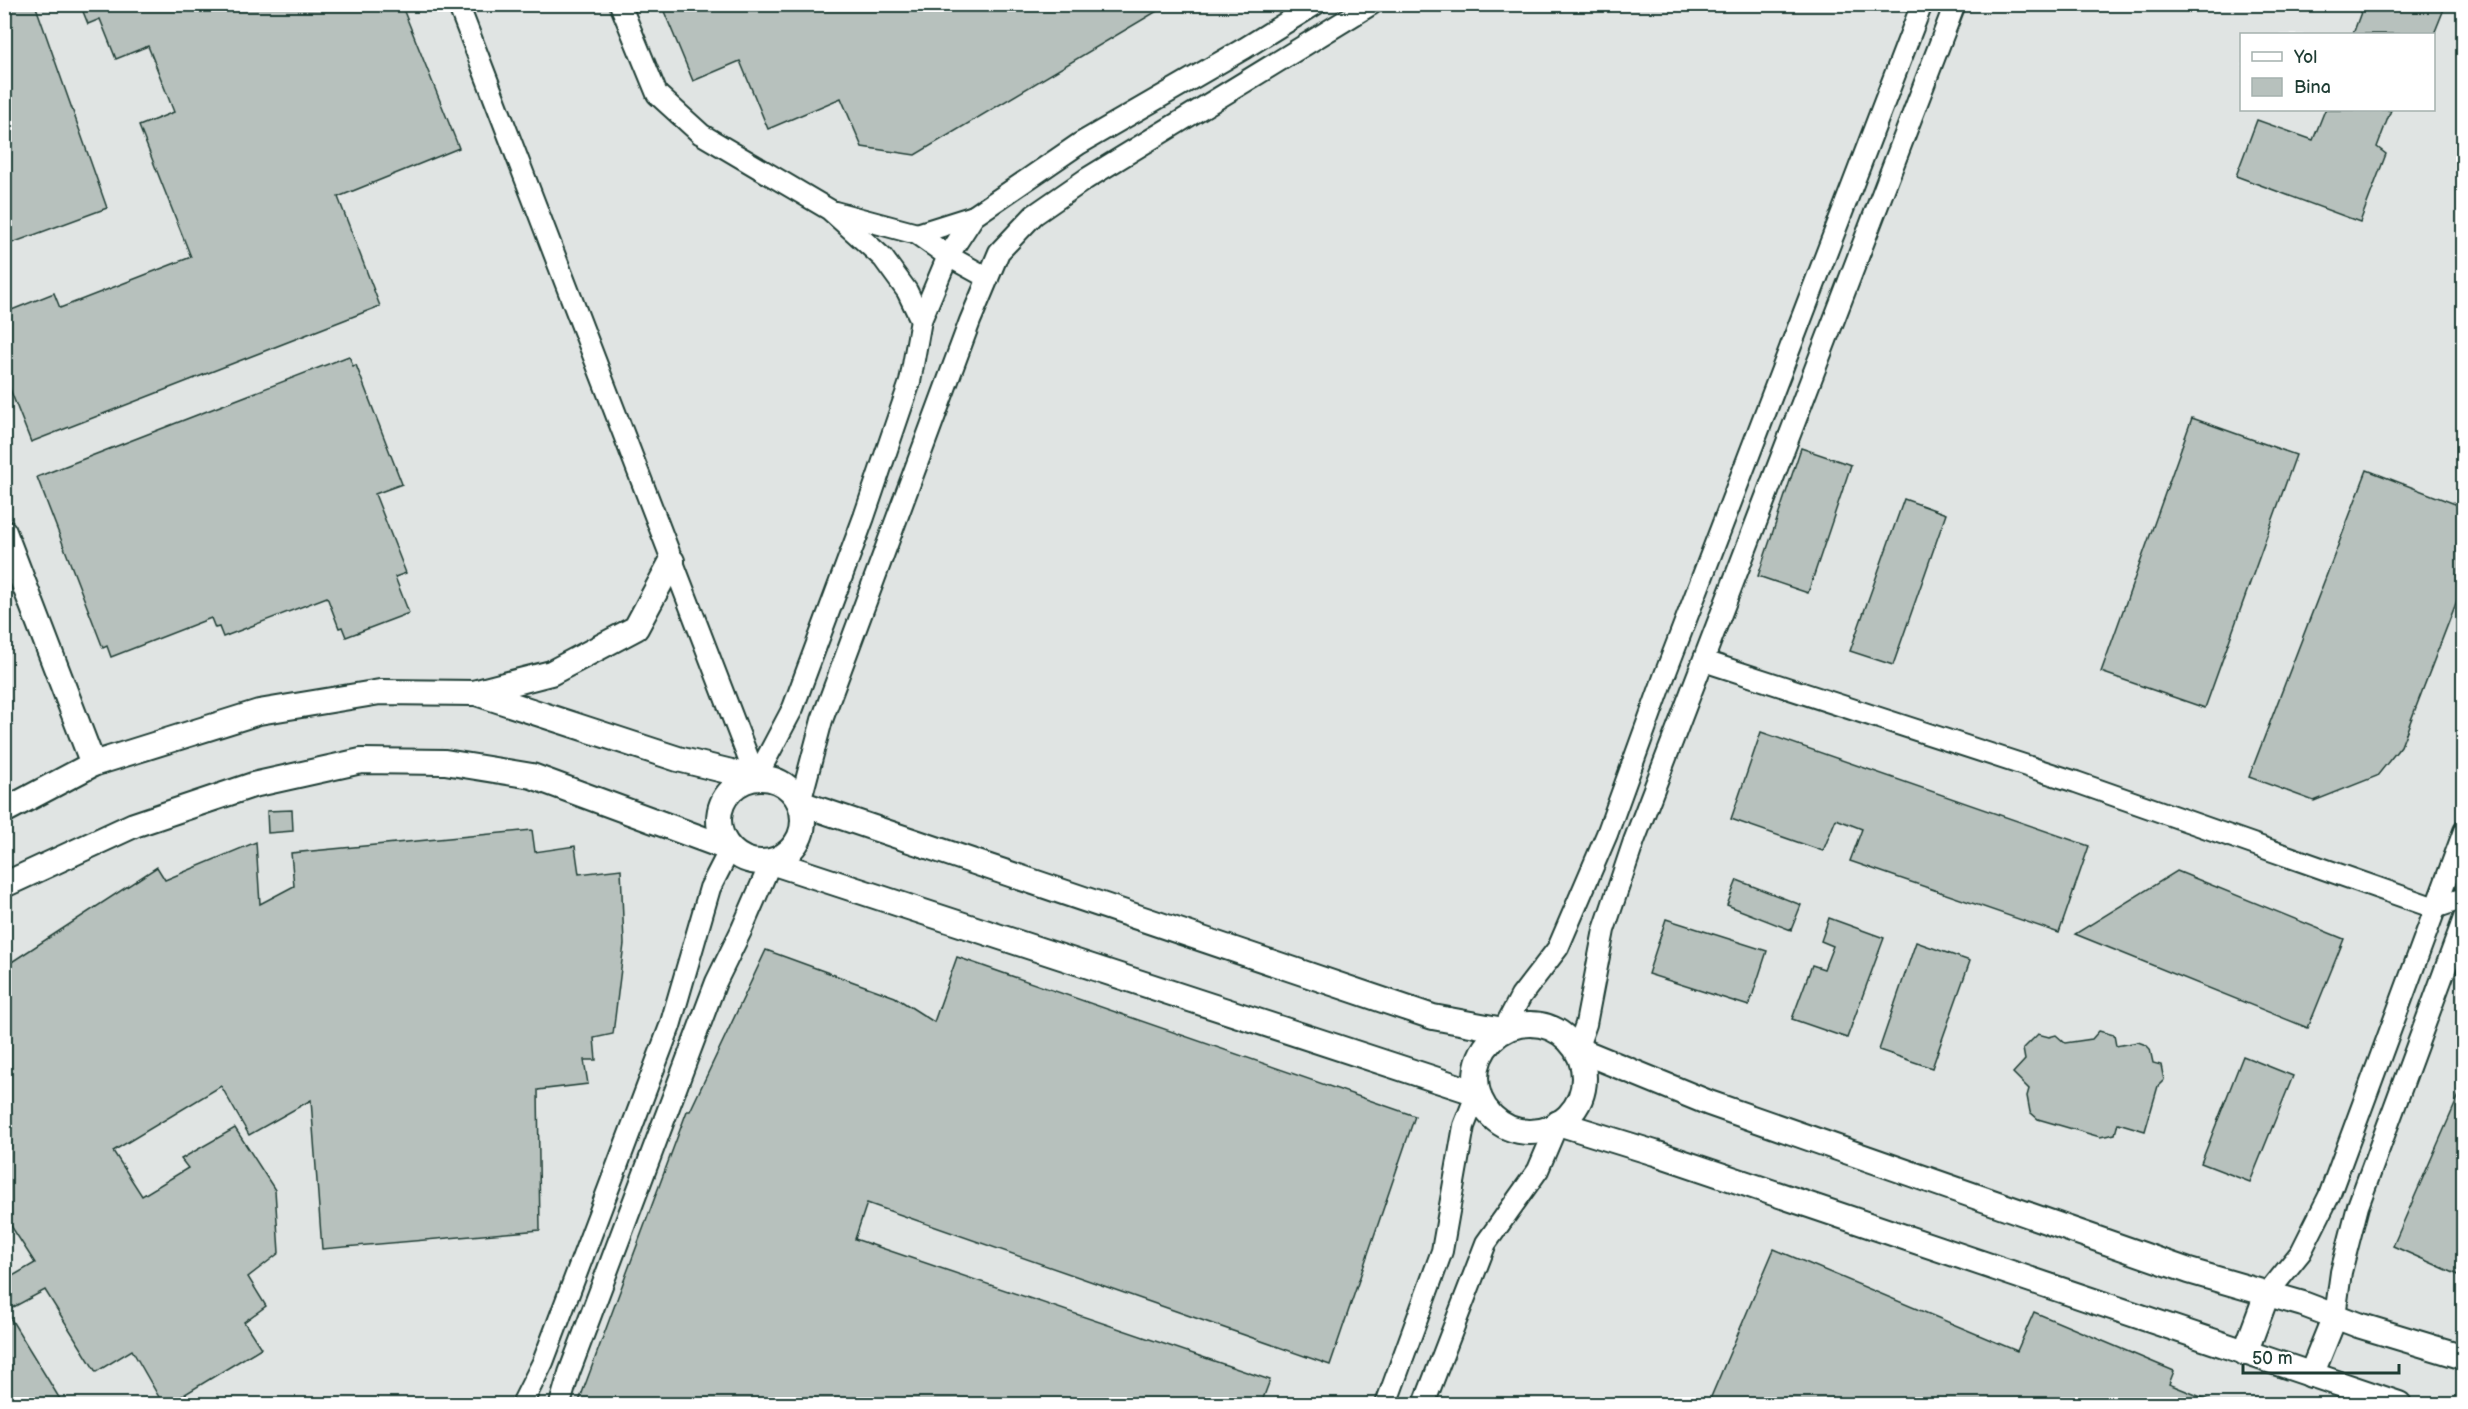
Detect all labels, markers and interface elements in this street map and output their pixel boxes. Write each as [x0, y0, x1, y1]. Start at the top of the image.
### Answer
legend [2240, 33, 2435, 111]
text: Yol [2293, 47, 2317, 68]
text: Bina [2294, 77, 2331, 98]
scale bar [2243, 1337, 2399, 1375]
text: 50 m [2252, 1348, 2293, 1369]

